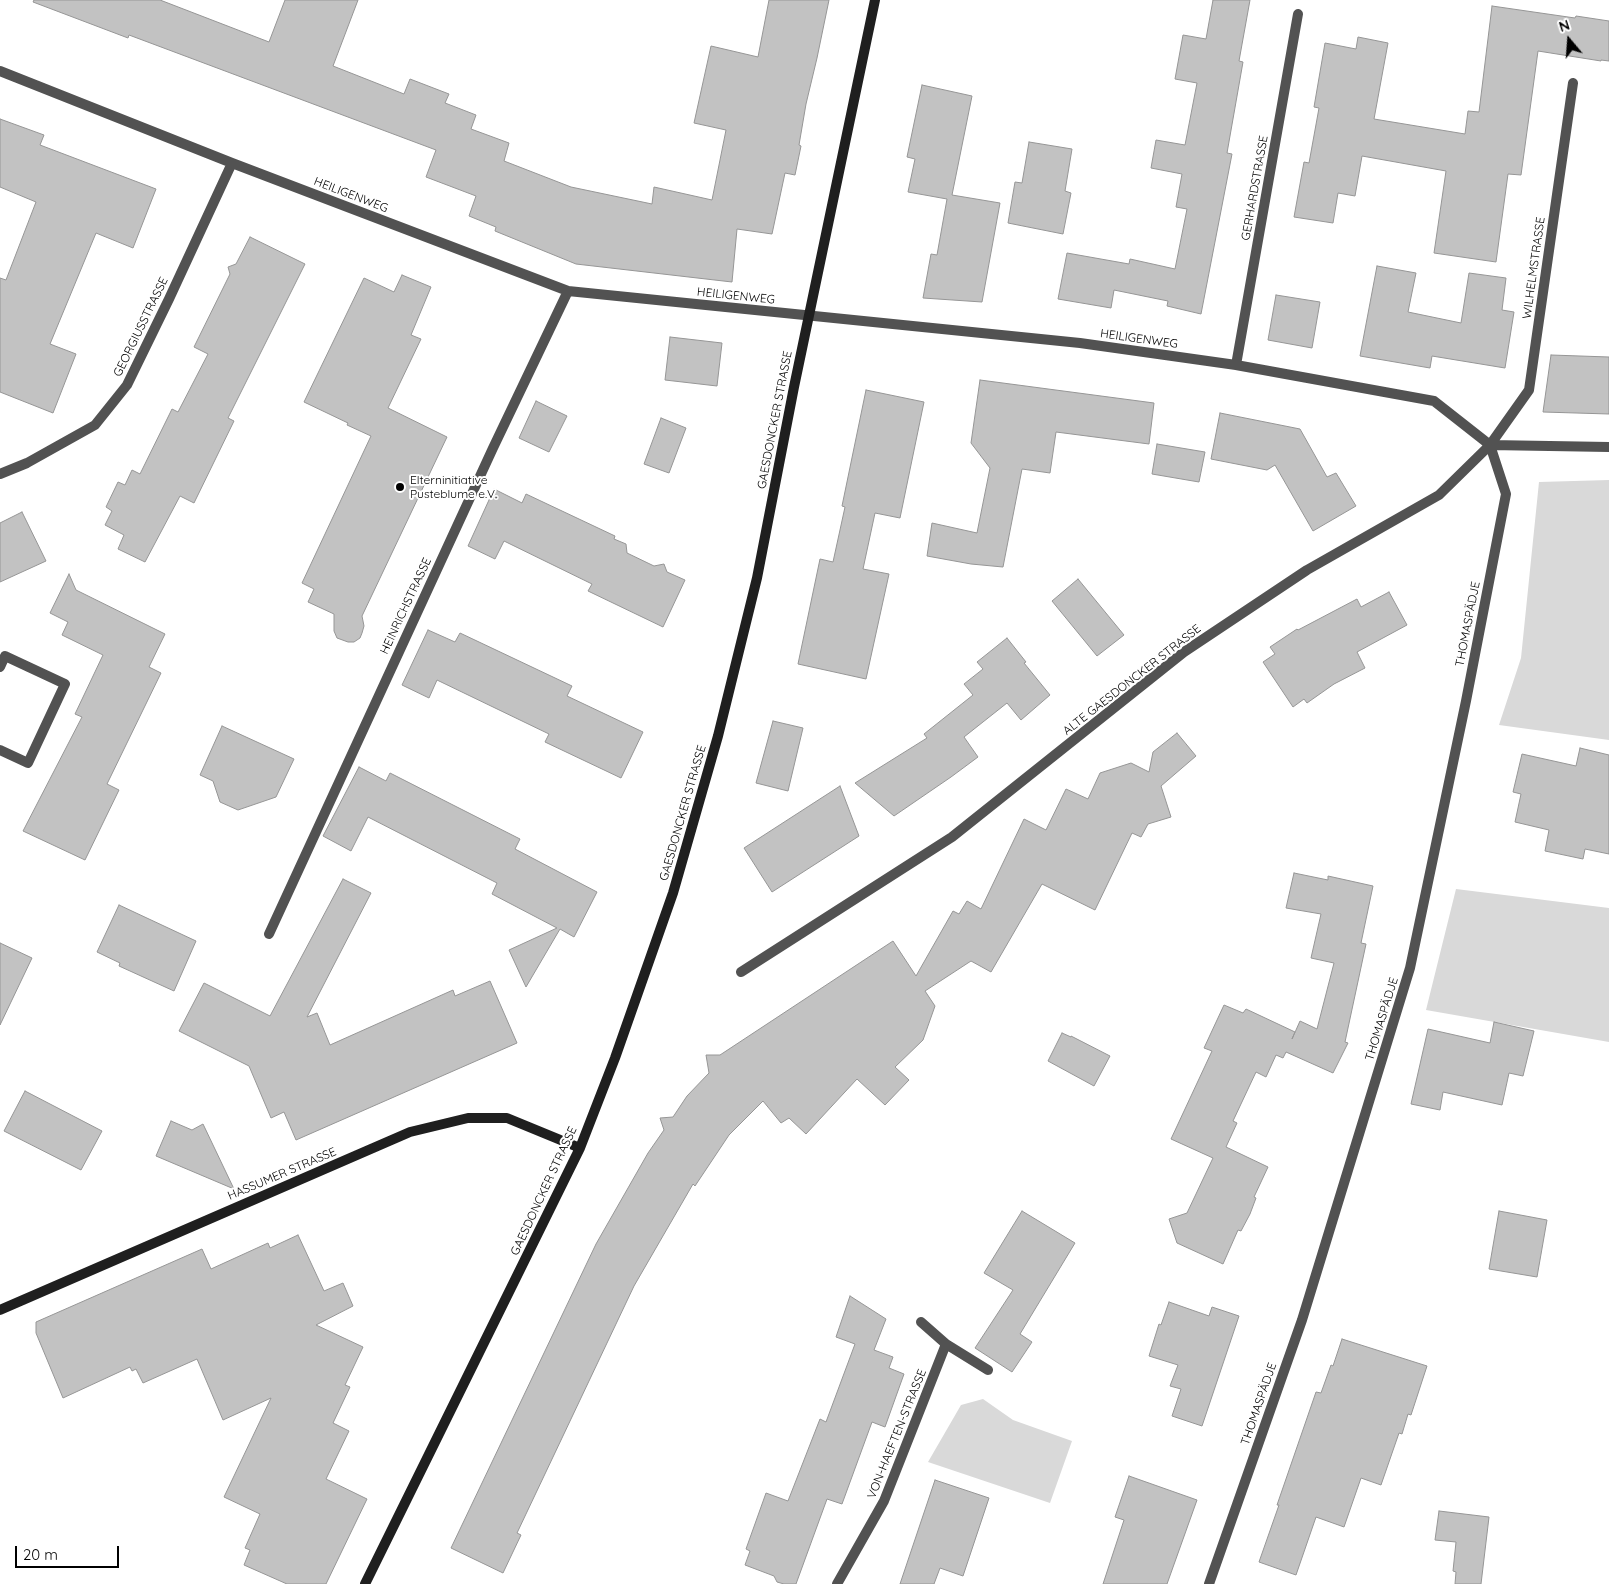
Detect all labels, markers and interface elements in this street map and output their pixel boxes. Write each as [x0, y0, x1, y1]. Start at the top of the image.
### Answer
north arrow [1544, 15, 1594, 65]
text: N [1557, 16, 1572, 36]
street label: GERHARDSTRASSE [1239, 134, 1271, 242]
street label: HEILIGENWEG [312, 174, 390, 216]
street label: WILHELMSTRASSE [1520, 216, 1548, 320]
street label: GEORGIUSSTRASSE [111, 275, 171, 379]
street label: HEILIGENWEG [696, 285, 776, 307]
street label: HEILIGENWEG [1099, 326, 1179, 352]
street label: GAESDONCKER STRASSE [755, 350, 795, 490]
place label: Elterninitiative Pusteblume e.V. [410, 473, 497, 501]
marker: Elterninitiative Pusteblume e.V. [394, 481, 406, 493]
street label: HEINRICHSTRASSE [377, 555, 435, 657]
street label: THOMASPÄDJE [1453, 580, 1483, 668]
street label: ALTE GAESDONCKER STRASSE [1060, 622, 1204, 738]
street label: GAESDONCKER STRASSE [657, 744, 709, 882]
street label: THOMASPÄDJE [1362, 976, 1402, 1062]
street label: GAESDONCKER STRASSE [508, 1124, 580, 1258]
street label: HASSUMER STRASSE [226, 1145, 338, 1203]
street label: THOMASPÄDJE [1238, 1361, 1280, 1447]
street label: VON-HAEFTEN-STRASSE [864, 1367, 930, 1501]
scale bar [18, 1536, 121, 1568]
text: 20 m [23, 1545, 58, 1564]

